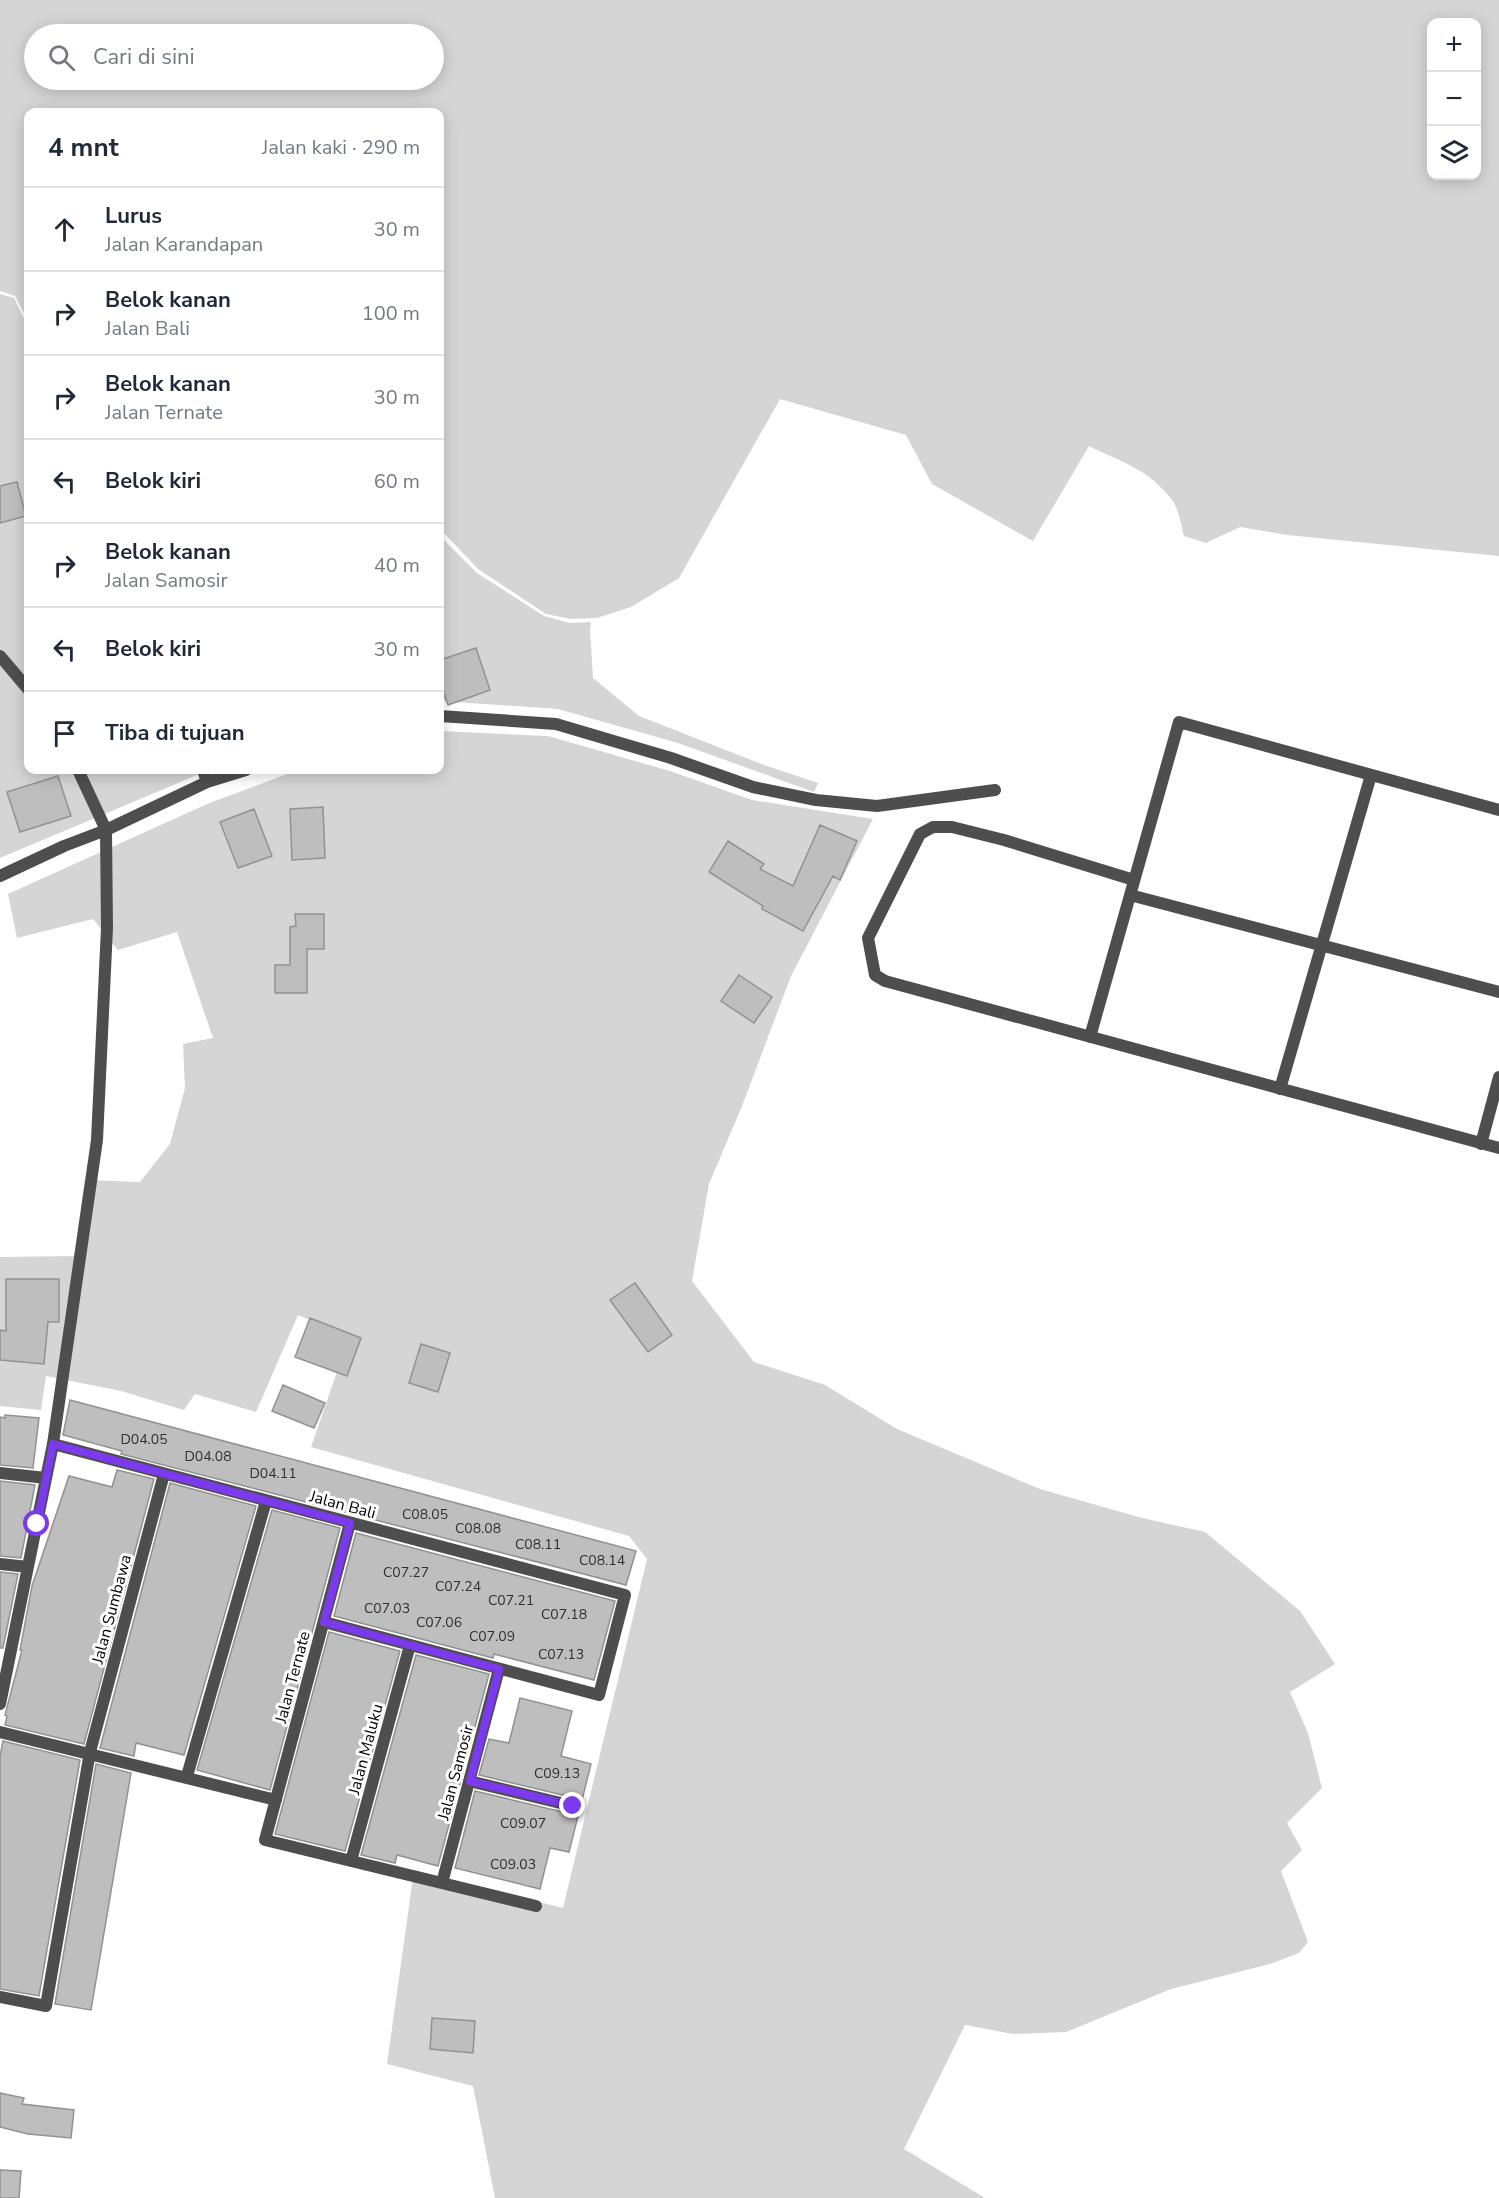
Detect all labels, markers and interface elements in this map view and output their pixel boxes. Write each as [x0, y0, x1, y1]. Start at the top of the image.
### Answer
map controls [1427, 18, 1481, 180]
button: + [1427, 18, 1481, 72]
search box [24, 24, 444, 90]
icon: search [45, 41, 78, 74]
text: Cari di sini [93, 42, 195, 72]
button: − [1427, 72, 1481, 126]
button: layers [1427, 126, 1481, 180]
text: 4 mnt [48, 130, 119, 165]
text: Jalan kaki · 290 m [262, 134, 420, 161]
text: Lurus [105, 201, 162, 231]
icon: ahead [48, 213, 81, 246]
text: 30 m [374, 216, 420, 243]
text: Jalan Karandapan [105, 231, 263, 258]
text: Belok kanan [105, 285, 231, 315]
icon: right [48, 297, 81, 330]
text: 100 m [362, 300, 420, 327]
text: Jalan Bali [105, 315, 190, 342]
text: Belok kanan [105, 369, 231, 399]
icon: right [48, 381, 81, 414]
text: 30 m [374, 384, 420, 411]
text: Jalan Ternate [105, 399, 223, 426]
icon: left [48, 465, 81, 498]
text: Belok kiri [105, 466, 201, 496]
text: 60 m [374, 468, 420, 495]
text: Belok kanan [105, 537, 231, 567]
icon: right [48, 549, 81, 582]
text: 40 m [374, 552, 420, 579]
text: Jalan Samosir [105, 567, 228, 594]
icon: left [48, 633, 81, 666]
text: Belok kiri [105, 634, 201, 664]
text: 30 m [374, 636, 420, 663]
icon: arrive [48, 717, 81, 750]
text: Tiba di tujuan [105, 718, 245, 748]
house number: D04.05 [120, 1430, 168, 1449]
house number: D04.08 [184, 1447, 232, 1466]
house number: D04.11 [249, 1464, 297, 1483]
street label: Jalan Bali [306, 1485, 378, 1524]
house number: C08.05 [402, 1505, 448, 1524]
route start [23, 1510, 49, 1536]
house number: C08.08 [455, 1519, 501, 1538]
house number: C08.11 [515, 1535, 561, 1554]
house number: C08.14 [579, 1551, 625, 1570]
street label: Jalan Sumbawa [87, 1552, 137, 1667]
house number: C07.27 [383, 1563, 429, 1582]
house number: C07.24 [435, 1577, 481, 1596]
house number: C07.21 [488, 1591, 534, 1610]
house number: C07.03 [364, 1599, 410, 1618]
house number: C07.18 [541, 1605, 587, 1624]
house number: C07.06 [416, 1613, 462, 1632]
house number: C07.09 [469, 1627, 515, 1646]
street label: Jalan Ternate [270, 1629, 316, 1727]
house number: C07.13 [538, 1645, 584, 1664]
street label: Jalan Maluku [343, 1702, 389, 1798]
street label: Jalan Samosir [432, 1722, 479, 1823]
house number: C09.13 [534, 1764, 580, 1783]
route end [559, 1792, 585, 1818]
house number: C09.07 [500, 1814, 546, 1833]
house number: C09.03 [490, 1855, 536, 1874]

